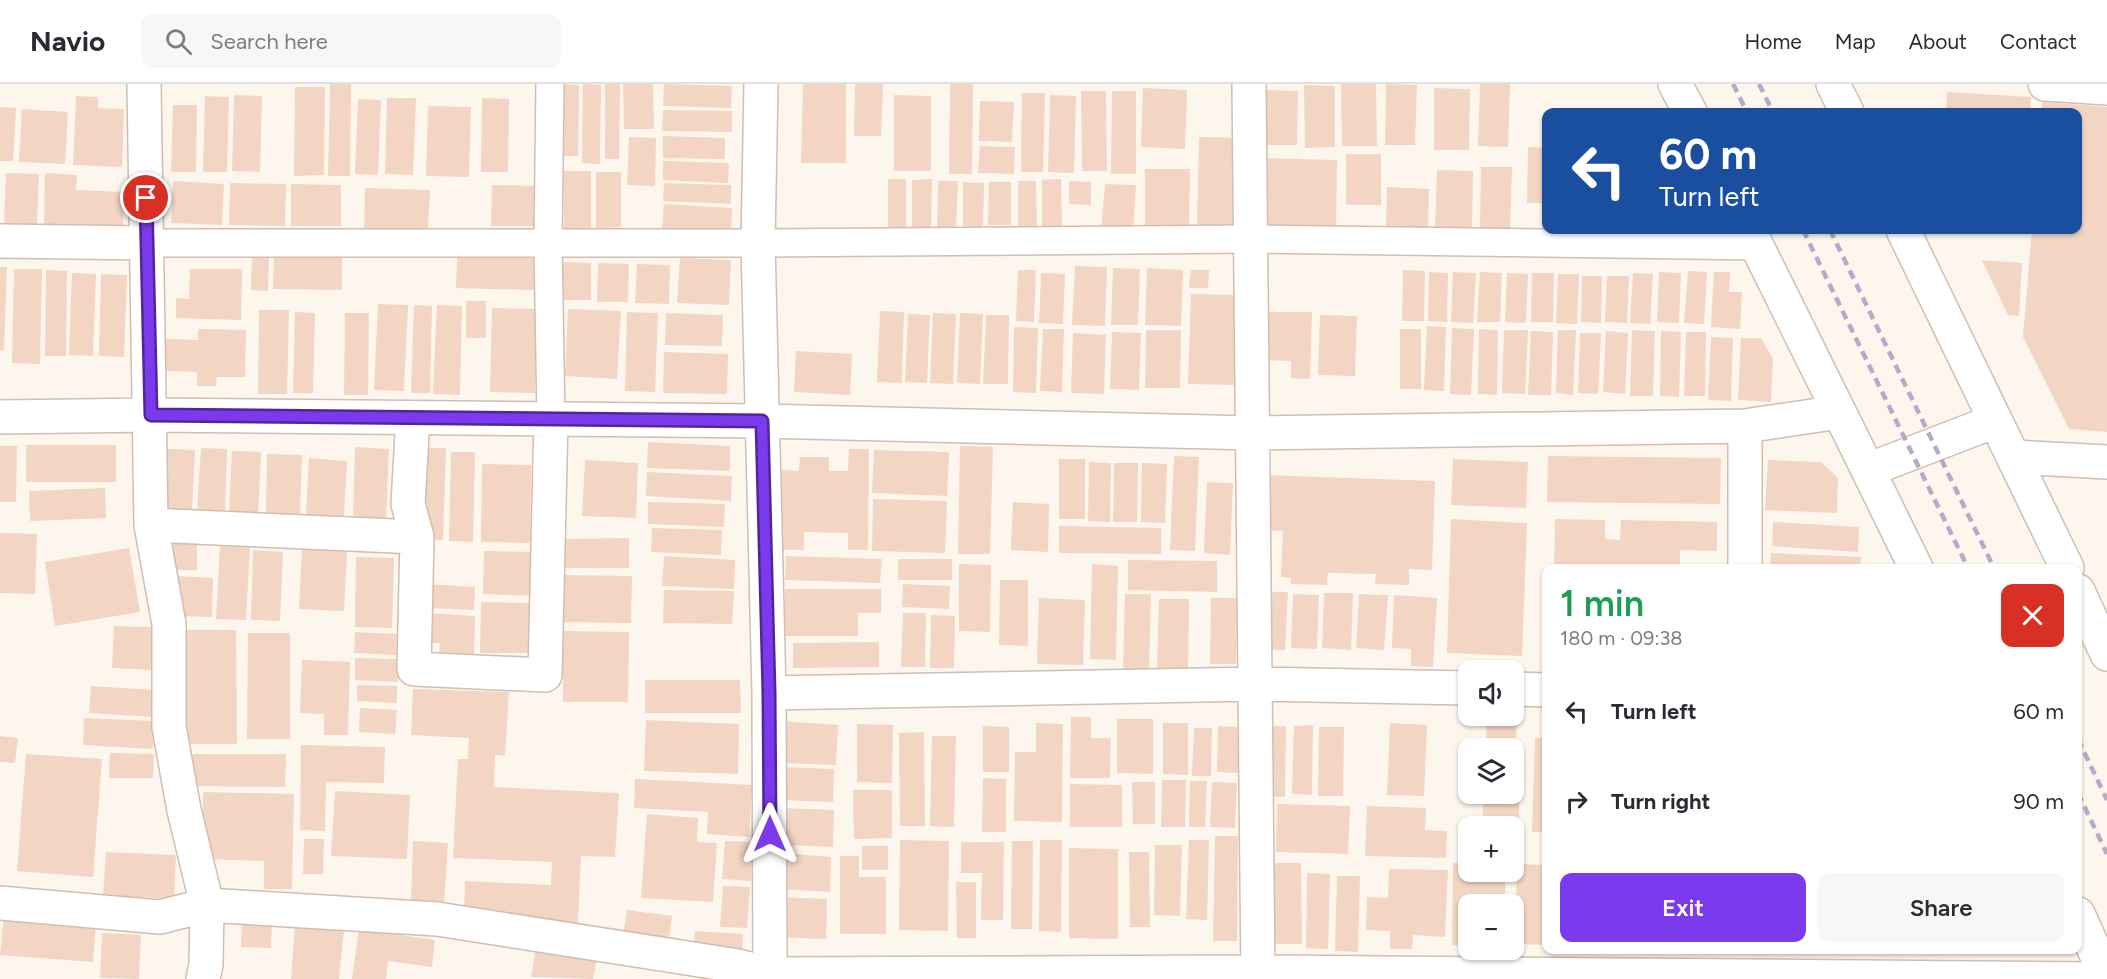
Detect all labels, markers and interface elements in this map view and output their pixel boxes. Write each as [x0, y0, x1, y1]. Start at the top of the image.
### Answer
search box [141, 14, 561, 68]
text: Navio [30, 24, 105, 58]
icon: search [162, 25, 195, 58]
text: Search here [210, 28, 328, 55]
text: Home [1745, 29, 1802, 54]
text: Map [1835, 29, 1876, 54]
text: About [1909, 29, 1967, 54]
text: Contact [2000, 29, 2077, 54]
text: 60 m [1659, 129, 1757, 180]
icon: left [1560, 132, 1638, 210]
pin [120, 172, 171, 223]
text: Turn left [1659, 180, 1759, 213]
icon: arrive [129, 181, 162, 214]
text: 1 min [1560, 582, 1644, 625]
button: close [2001, 584, 2064, 647]
text: 180 m · 09:38 [1560, 626, 1683, 650]
map controls [1458, 660, 1524, 960]
button: sound [1458, 660, 1524, 726]
icon: left [1560, 695, 1593, 728]
text: Turn left [1611, 698, 1697, 725]
text: 60 m [2013, 698, 2064, 725]
button: layers [1458, 738, 1524, 804]
icon: right [1560, 785, 1593, 818]
text: Turn right [1611, 788, 1710, 815]
text: 90 m [2013, 788, 2064, 815]
position arrow [738, 802, 802, 866]
button: + [1458, 816, 1524, 882]
button: Exit [1560, 873, 1806, 942]
button: Share [1818, 873, 2064, 942]
button: − [1458, 894, 1524, 960]

